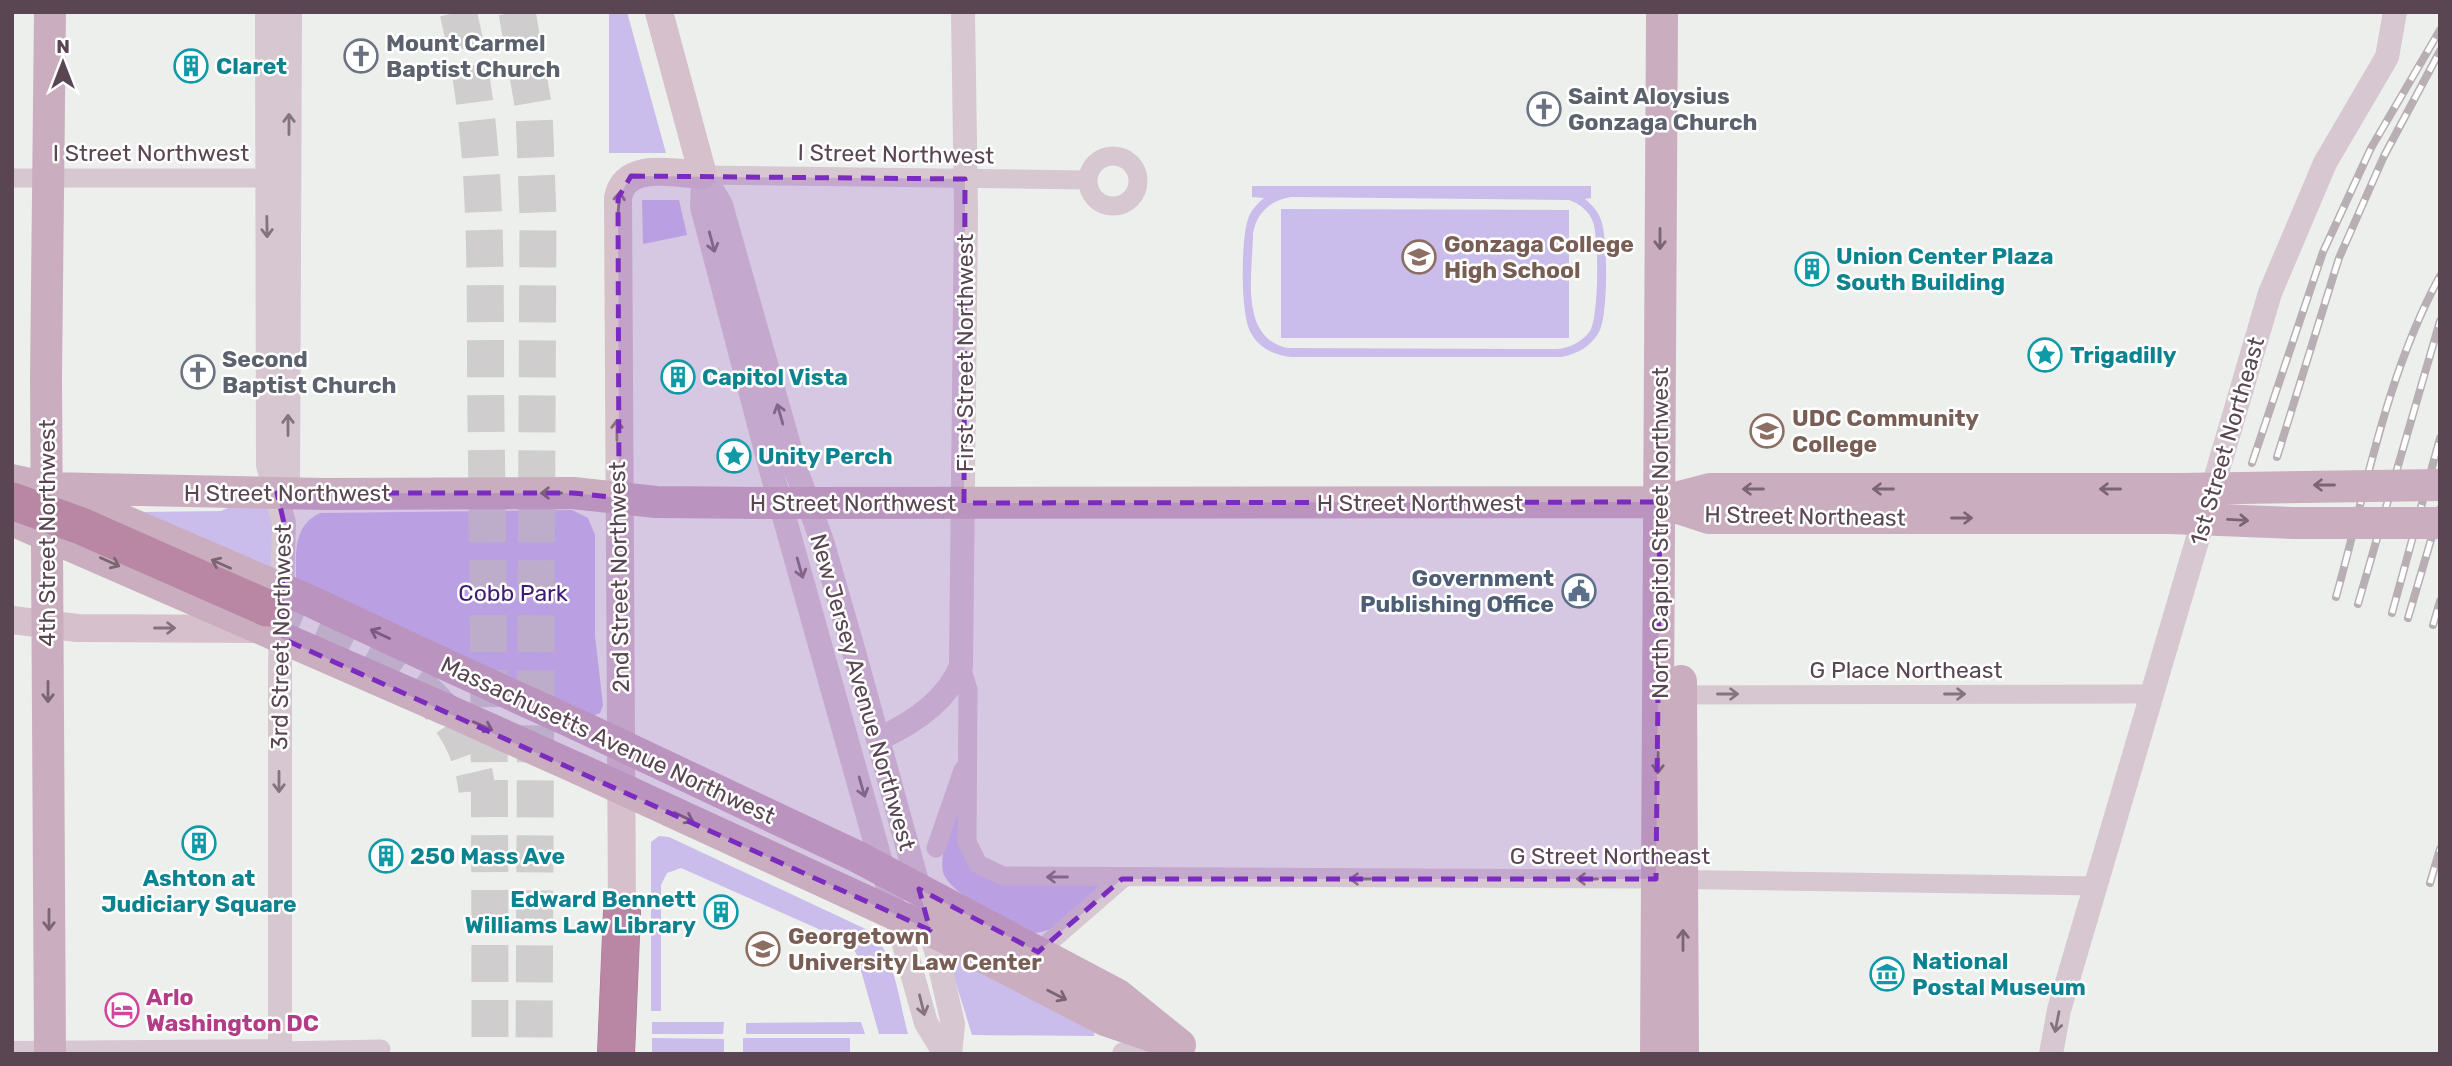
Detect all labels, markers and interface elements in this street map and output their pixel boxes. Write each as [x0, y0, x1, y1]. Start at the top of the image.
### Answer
north arrow [28, 28, 98, 98]
place label: Mount Carmel Baptist Church [386, 29, 561, 83]
text: N [56, 35, 70, 58]
church icon: Mount Carmel Baptist Church [342, 37, 380, 75]
building icon: Claret [172, 47, 210, 85]
place label: Claret [216, 52, 287, 80]
place label: Saint Aloysius Gonzaga Church [1568, 82, 1757, 136]
church icon: Saint Aloysius Gonzaga Church [1525, 90, 1563, 128]
one-way arrow [282, 113, 296, 136]
street label: I Street Northwest [798, 138, 994, 170]
street label: I Street Northwest [53, 139, 249, 167]
one-way arrow [613, 191, 626, 214]
one-way arrow [260, 216, 274, 239]
one-way arrow [1653, 228, 1667, 251]
place label: Gonzaga College High School [1444, 230, 1634, 284]
one-way arrow [706, 231, 719, 253]
street label: First Street Northwest [951, 234, 979, 472]
school or university icon: Gonzaga College High School [1400, 238, 1438, 276]
place label: Union Center Plaza South Building [1836, 242, 2054, 296]
building icon: Union Center Plaza South Building [1793, 250, 1831, 288]
street label: 1st Street Northeast [2184, 334, 2270, 548]
place icon: Trigadilly [2026, 336, 2064, 374]
place label: Trigadilly [2070, 341, 2177, 369]
place label: Second Baptist Church [222, 345, 397, 399]
church icon: Second Baptist Church [179, 353, 217, 391]
building icon: Capitol Vista [659, 358, 697, 396]
place label: Capitol Vista [702, 363, 848, 391]
street label: North Capitol Street Northwest [1646, 367, 1674, 699]
one-way arrow [773, 404, 786, 426]
place label: UDC Community College [1792, 404, 1979, 458]
school or university icon: UDC Community College [1748, 412, 1786, 450]
one-way arrow [281, 414, 295, 437]
one-way arrow [610, 418, 624, 441]
street label: 4th Street Northwest [33, 419, 61, 647]
place icon: Unity Perch [715, 437, 753, 475]
place label: Unity Perch [758, 442, 893, 470]
street label: 2nd Street Northwest [603, 461, 635, 693]
one-way arrow [2313, 478, 2336, 492]
street label: H Street Northwest [184, 479, 390, 507]
one-way arrow [1742, 482, 1765, 496]
one-way arrow [1871, 482, 1894, 496]
one-way arrow [2099, 482, 2122, 496]
one-way arrow [540, 486, 563, 500]
street label: H Street Northwest [750, 489, 956, 517]
street label: H Street Northwest [1317, 489, 1523, 517]
street label: H Street Northeast [1704, 500, 1906, 532]
one-way arrow [1950, 511, 1973, 525]
one-way arrow [2227, 514, 2250, 527]
street label: 3rd Street Northwest [265, 524, 297, 750]
street label: New Jersey Avenue Northwest [804, 530, 922, 854]
one-way arrow [99, 556, 120, 569]
one-way arrow [211, 557, 232, 570]
one-way arrow [795, 557, 808, 579]
place label: Government Publishing Office [1360, 564, 1554, 618]
public building icon: Government Publishing Office [1560, 572, 1598, 610]
park label: Cobb Park [458, 579, 568, 607]
one-way arrow [153, 621, 176, 635]
one-way arrow [370, 627, 391, 640]
street label: Massachusetts Avenue Northwest [436, 650, 780, 830]
street label: G Place Northeast [1810, 656, 2002, 684]
one-way arrow [41, 680, 55, 703]
one-way arrow [1716, 687, 1739, 701]
one-way arrow [1944, 687, 1967, 701]
one-way arrow [472, 720, 493, 733]
one-way arrow [1652, 751, 1665, 774]
one-way arrow [272, 771, 286, 794]
one-way arrow [856, 776, 869, 798]
one-way arrow [672, 811, 694, 824]
building icon: Ashton at Judiciary Square [180, 824, 218, 862]
building icon: 250 Mass Ave [367, 837, 405, 875]
place label: 250 Mass Ave [410, 842, 565, 870]
street label: G Street Northeast [1510, 842, 1710, 870]
place label: Ashton at Judiciary Square [101, 864, 297, 918]
one-way arrow [1046, 870, 1069, 884]
one-way arrow [1349, 872, 1372, 886]
one-way arrow [1576, 872, 1599, 886]
place label: Edward Bennett Williams Law Library [465, 885, 696, 939]
building icon: Edward Bennett Williams Law Library [702, 893, 740, 931]
one-way arrow [42, 908, 56, 931]
place label: Georgetown University Law Center [788, 922, 1042, 976]
one-way arrow [1676, 929, 1690, 952]
school or university icon: Georgetown University Law Center [744, 930, 782, 968]
place label: National Postal Museum [1912, 947, 2086, 1001]
museum icon: National Postal Museum [1868, 955, 1906, 993]
place label: Arlo Washington DC [146, 983, 319, 1037]
one-way arrow [1046, 988, 1067, 1002]
hotel icon: Arlo Washington DC [103, 991, 141, 1029]
one-way arrow [916, 993, 929, 1016]
one-way arrow [2049, 1010, 2063, 1033]

